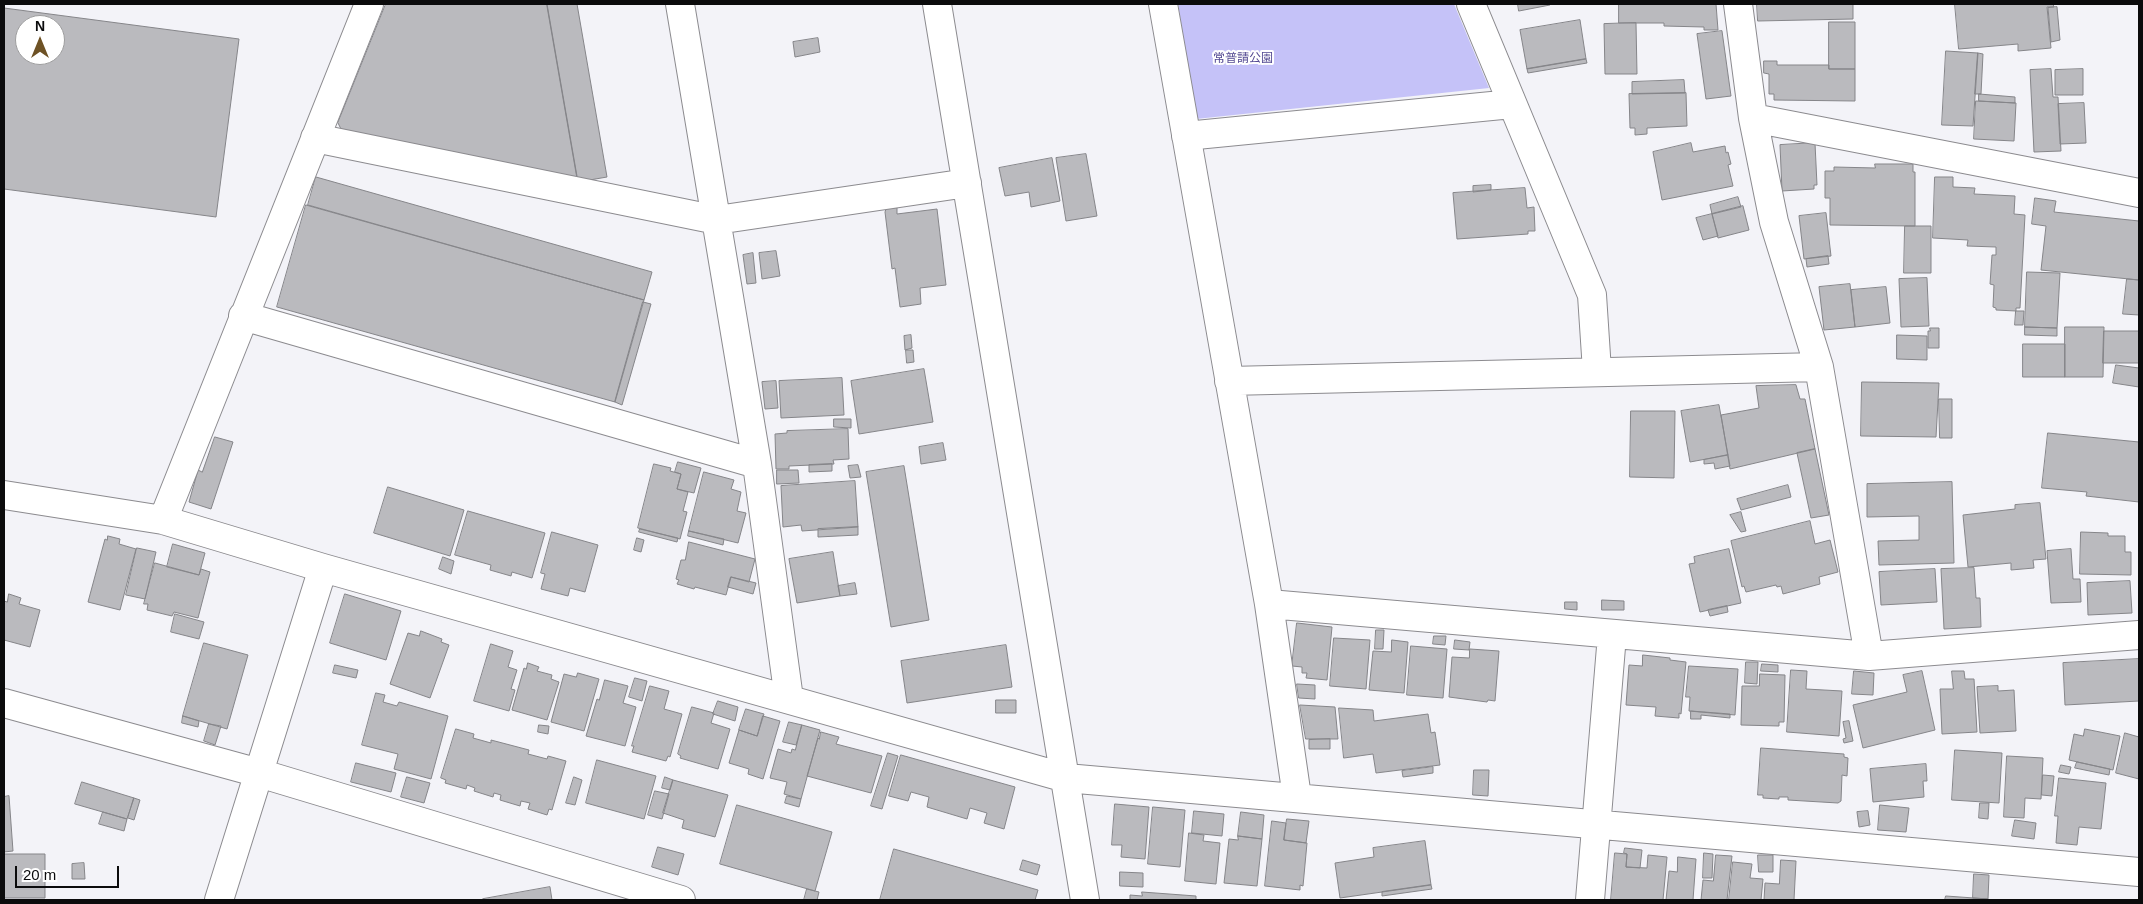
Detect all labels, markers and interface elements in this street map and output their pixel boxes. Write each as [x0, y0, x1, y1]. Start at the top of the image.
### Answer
north arrow [15, 15, 65, 65]
text: N [35, 18, 45, 34]
park label: 常普請公園 [1213, 52, 1273, 66]
scale bar [18, 856, 121, 888]
text: 20 m [23, 866, 56, 883]

